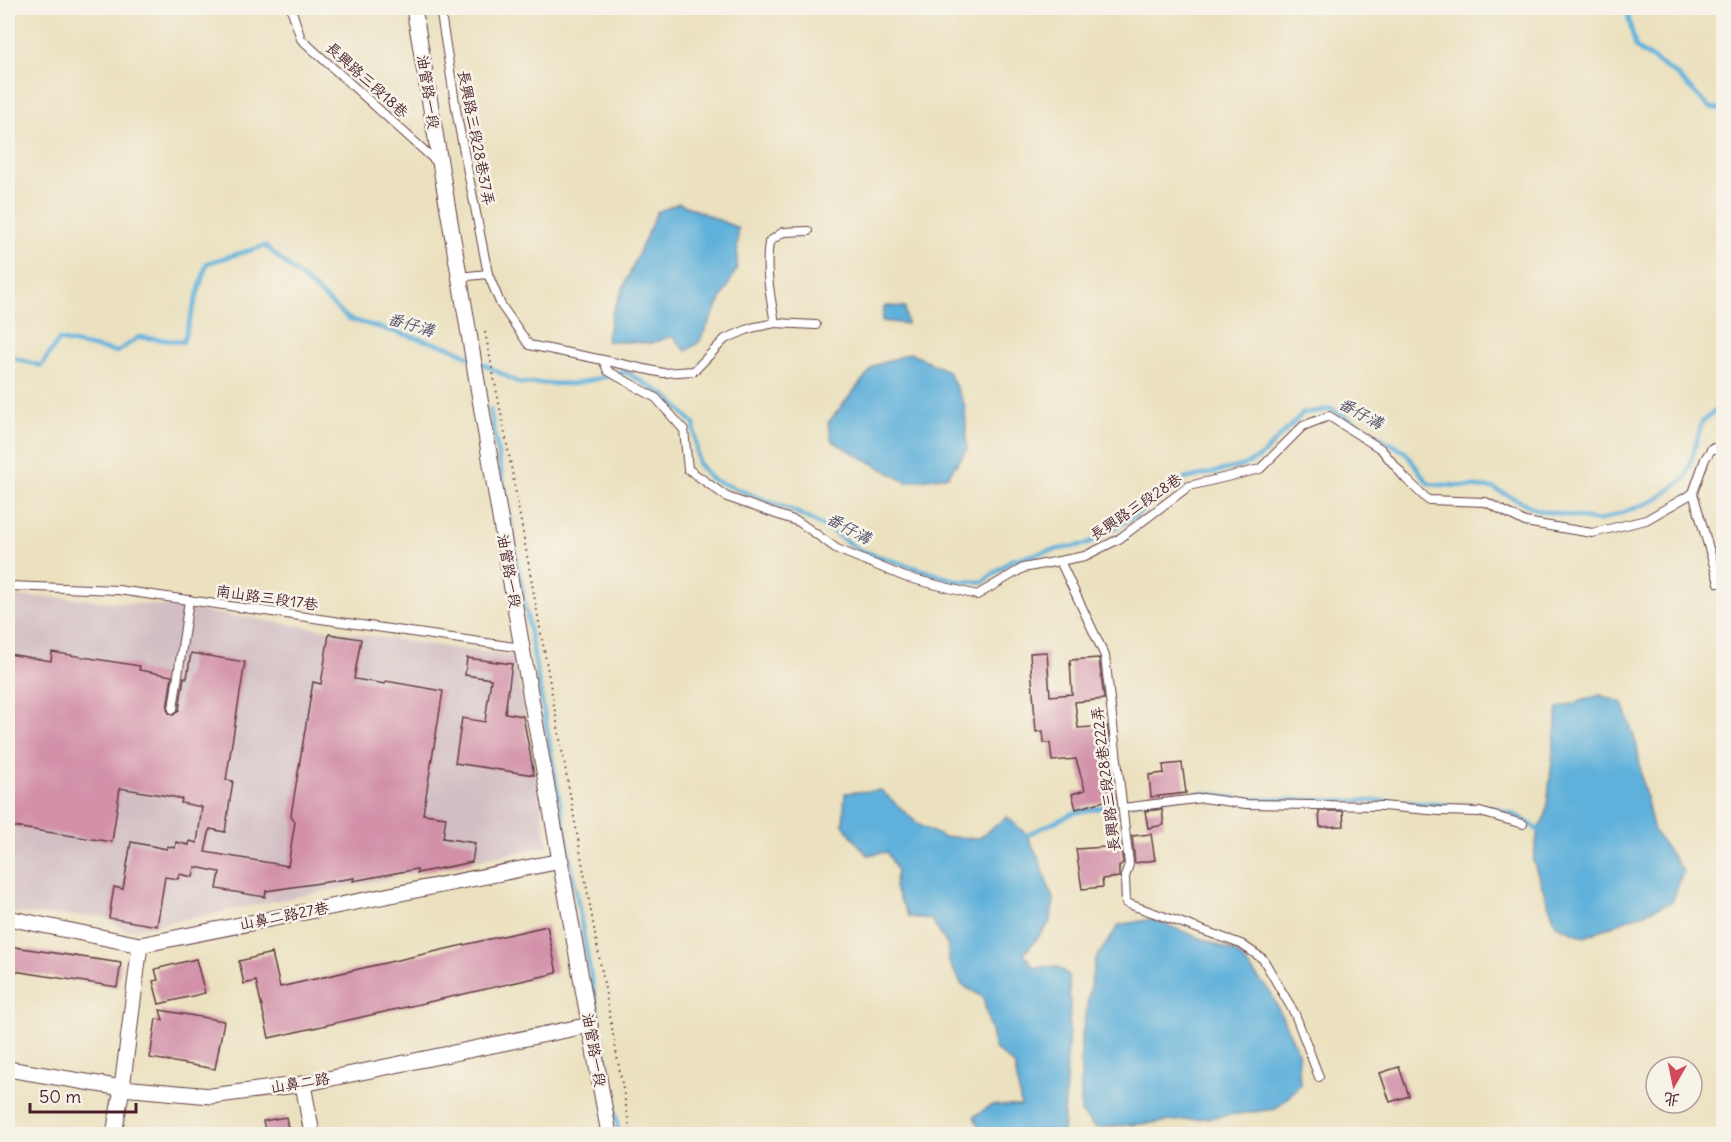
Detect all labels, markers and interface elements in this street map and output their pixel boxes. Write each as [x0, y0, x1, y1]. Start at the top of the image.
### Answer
street label: 長興路三段18巷 [322, 38, 413, 122]
street label: 油管路一段 [413, 53, 444, 130]
street label: 長興路三段28巷37弄 [454, 68, 499, 207]
water label: 番仔溝 [385, 308, 439, 341]
water label: 番仔溝 [1335, 393, 1389, 434]
street label: 長興路三段28巷 [1086, 469, 1185, 544]
water label: 番仔溝 [823, 508, 877, 549]
street label: 油管路一段 [494, 532, 525, 610]
street label: 南山路三段17巷 [215, 581, 320, 614]
street label: 長興路三段28巷222弄 [1087, 705, 1124, 853]
street label: 山鼻二路27巷 [238, 898, 330, 933]
street label: 油管路一段 [579, 1011, 610, 1089]
north arrow [1644, 1055, 1704, 1115]
street label: 山鼻二路 [269, 1068, 331, 1097]
scale bar [30, 1076, 136, 1114]
text: 50 m [39, 1085, 81, 1108]
text: 北 [1662, 1089, 1681, 1111]

